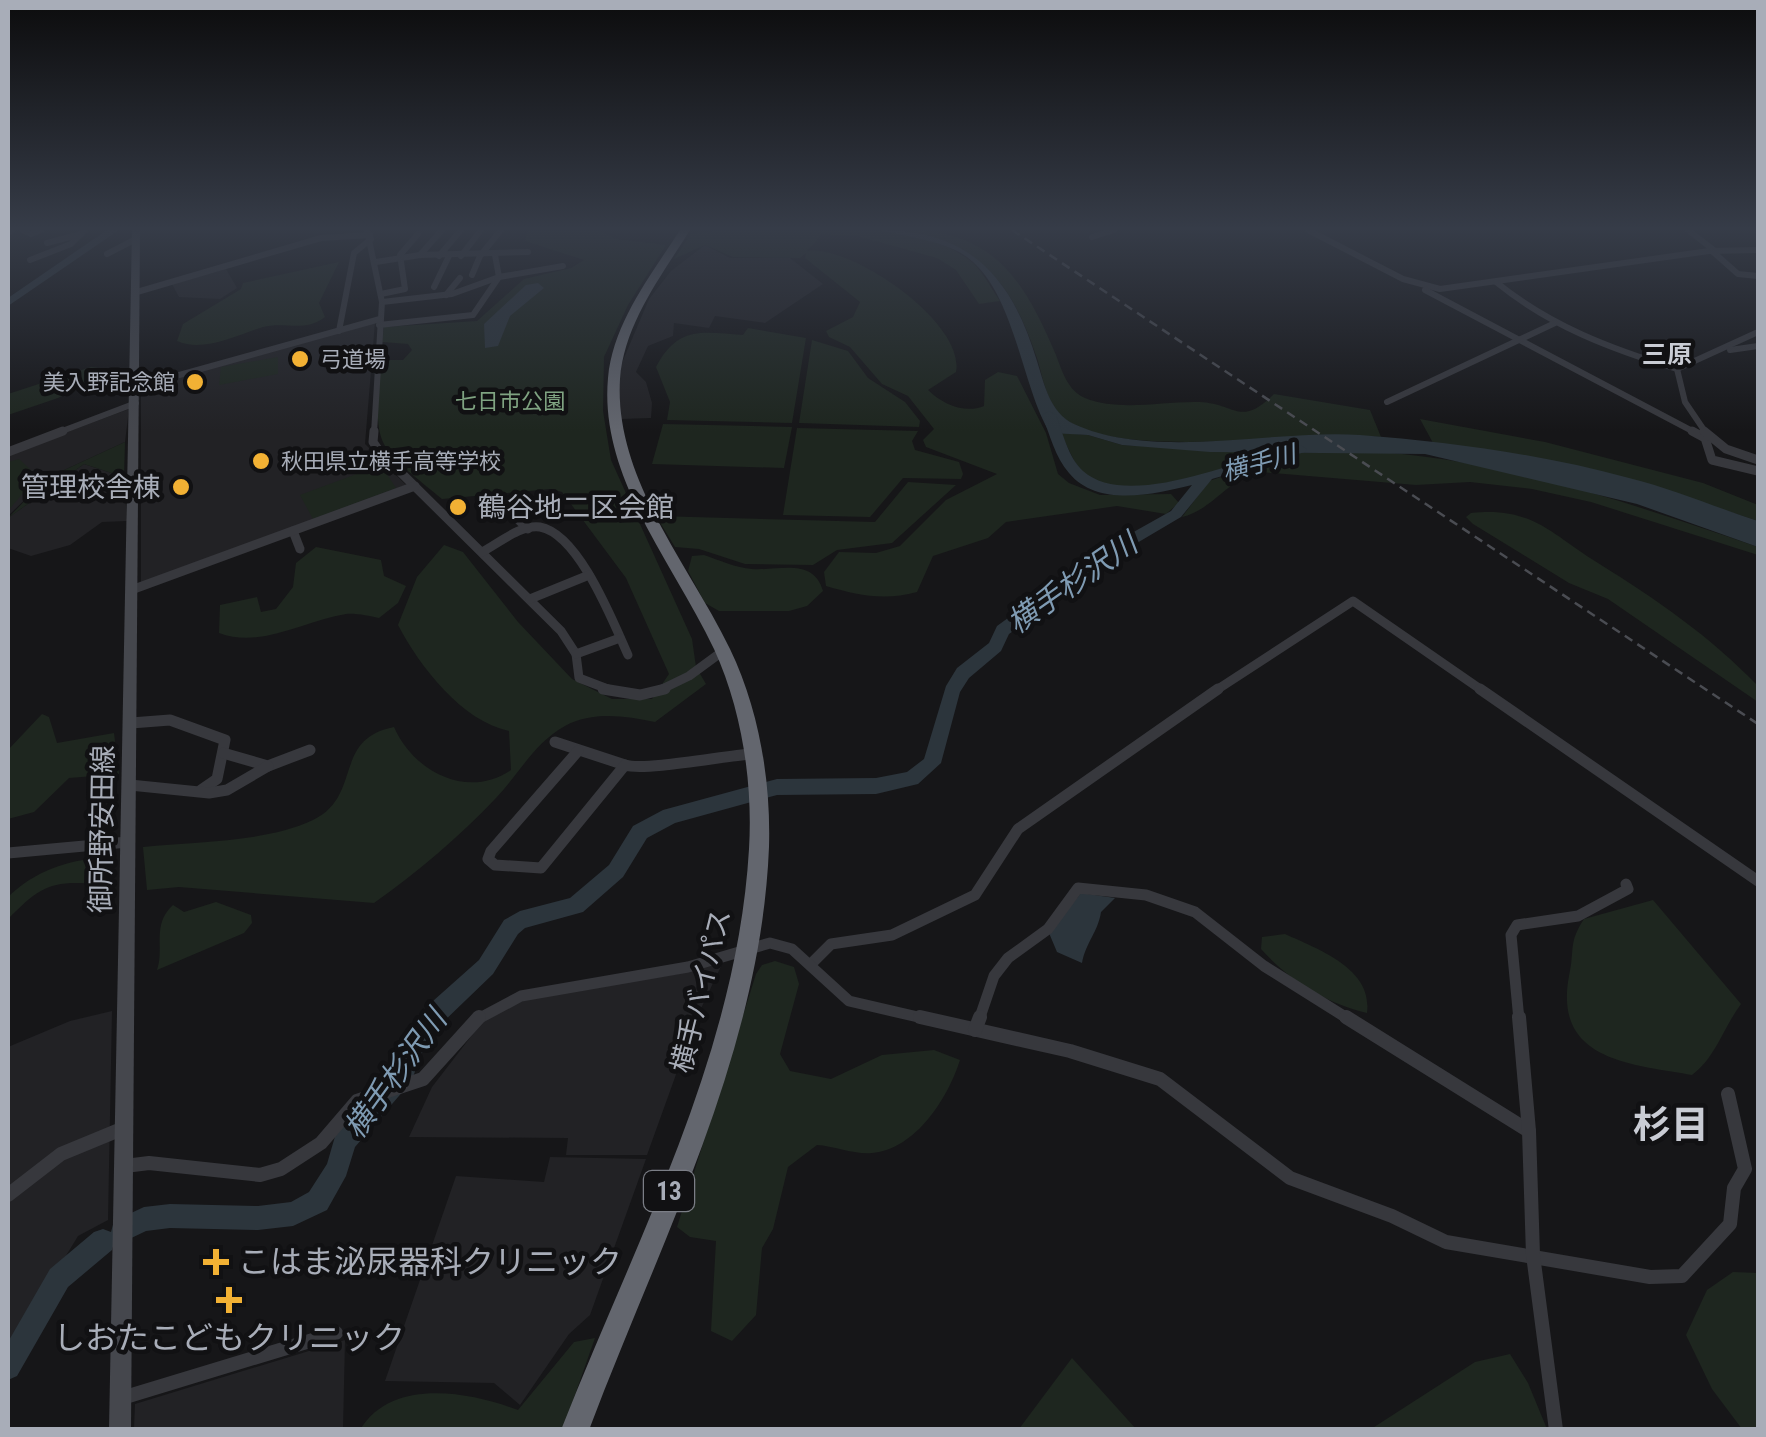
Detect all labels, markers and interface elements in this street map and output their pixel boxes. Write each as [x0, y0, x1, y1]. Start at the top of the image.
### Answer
district label: 三原 [1642, 340, 1692, 369]
place label: 弓道場 [320, 347, 386, 372]
marker: 弓道場 [289, 348, 311, 370]
place label: 美入野記念館 [43, 370, 175, 395]
marker: 美入野記念館 [184, 371, 206, 393]
park label: 七日市公園 [455, 389, 565, 414]
water label: 横手川 [1219, 439, 1302, 487]
place label: 秋田県立横手高等学校 [281, 449, 501, 474]
marker: 秋田県立横手高等学校 [250, 450, 272, 472]
place label: 管理校舎棟 [21, 471, 161, 504]
marker: 管理校舎棟 [170, 476, 192, 498]
place label: 鶴谷地二区会館 [478, 491, 674, 524]
marker: 鶴谷地二区会館 [447, 496, 469, 518]
water label: 横手杉沢川 [1001, 524, 1146, 640]
street label: 御所野安田線 [84, 745, 120, 913]
street label: 横手バイパス [665, 906, 737, 1076]
water label: 横手杉沢川 [337, 1001, 455, 1145]
district label: 杉目 [1633, 1103, 1709, 1147]
road number: 13 [644, 1171, 694, 1211]
place label: こはま泌尿器科クリニック [238, 1243, 622, 1281]
marker: こはま泌尿器科クリニック [203, 1249, 229, 1275]
marker: しおたこどもクリニック [216, 1287, 242, 1313]
place label: しおたこどもクリニック [53, 1319, 405, 1357]

